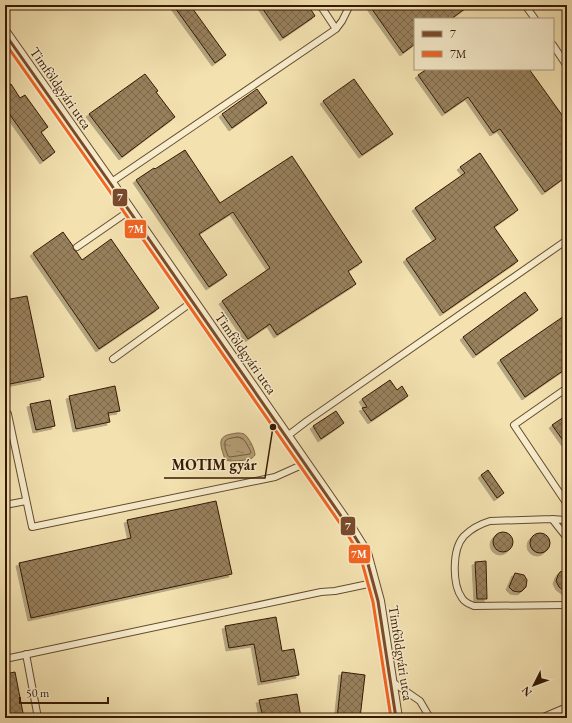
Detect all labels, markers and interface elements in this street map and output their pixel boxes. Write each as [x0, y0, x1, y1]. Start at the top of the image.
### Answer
legend [414, 18, 554, 70]
text: 7 [450, 26, 456, 42]
street label: Timföldgyári utca [26, 43, 96, 133]
text: 7M [450, 46, 467, 62]
line badge: 7 [112, 188, 128, 207]
text: 7 [117, 190, 123, 204]
line badge: 7M [124, 219, 147, 239]
text: 7M [128, 222, 144, 236]
street label: Timföldgyári utca [211, 308, 281, 398]
callout: MOTIM gyár [164, 451, 265, 478]
text: MOTIM gyár [171, 455, 257, 474]
line badge: 7 [340, 516, 356, 536]
text: 7 [345, 519, 351, 533]
line badge: 7M [348, 544, 371, 564]
text: 7M [351, 547, 367, 561]
street label: Timföldgyári utca [385, 604, 417, 702]
north arrow [514, 665, 554, 705]
scale bar [20, 679, 108, 705]
text: N [518, 684, 535, 700]
text: 50 m [26, 685, 50, 701]

